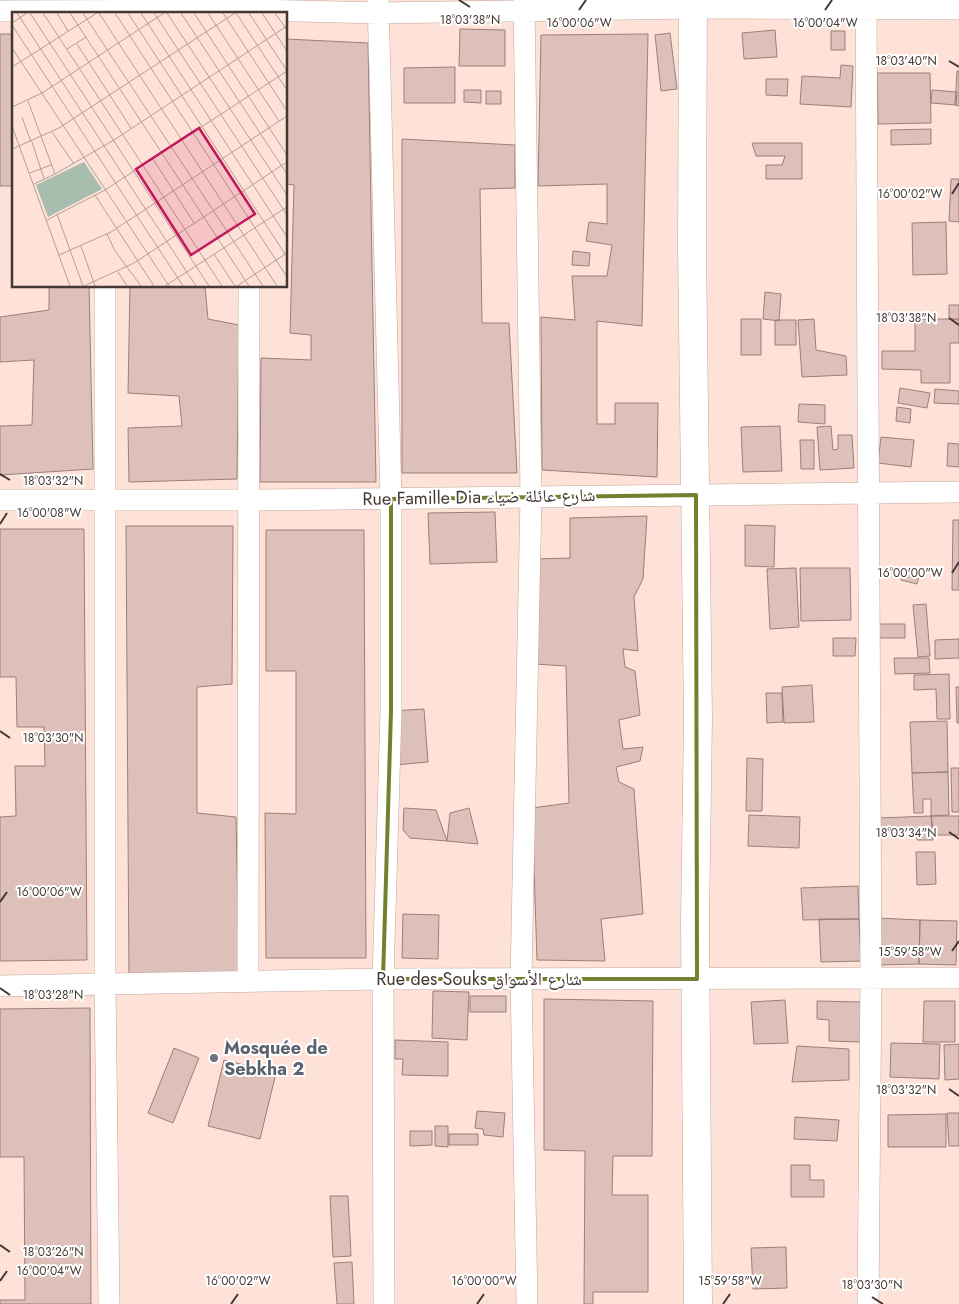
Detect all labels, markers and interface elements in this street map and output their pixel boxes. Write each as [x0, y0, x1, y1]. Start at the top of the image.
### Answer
text: 18°03'38"N [440, 11, 500, 29]
inset map [12, 12, 288, 288]
text: 16°00'06"W [546, 14, 612, 32]
text: 16°00'04"W [792, 14, 858, 32]
text: 18°03'40"N [875, 52, 937, 70]
text: 16°00'02"W [878, 185, 943, 203]
text: 18°03'38"N [876, 309, 936, 327]
text: 18°03'32"N [23, 472, 83, 490]
street label: Rue Famille Dia شارع عائلة ضياء [362, 482, 596, 512]
text: 16°00'08"W [17, 504, 81, 522]
text: 16°00'00"W [877, 564, 943, 582]
text: 18°03'30"N [22, 729, 84, 747]
text: 18°03'34"N [876, 824, 936, 842]
text: 16°00'06"W [16, 883, 82, 901]
text: 15°59'58"W [878, 943, 942, 961]
street label: Rue des Souks شارع الأسواق [376, 966, 582, 992]
text: 18°03'28"N [23, 986, 83, 1004]
place label: Mosquée de Sebkha 2 [224, 1035, 328, 1082]
marker: Mosquée de Sebkha 2 [208, 1052, 220, 1064]
text: 18°03'32"N [876, 1081, 936, 1099]
text: 18°03'26"N [22, 1243, 84, 1261]
text: 16°00'04"W [16, 1262, 82, 1280]
text: 16°00'02"W [206, 1272, 271, 1290]
text: 16°00'00"W [451, 1272, 517, 1290]
text: 15°59'58"W [698, 1272, 762, 1290]
text: 18°03'30"N [841, 1276, 903, 1294]

